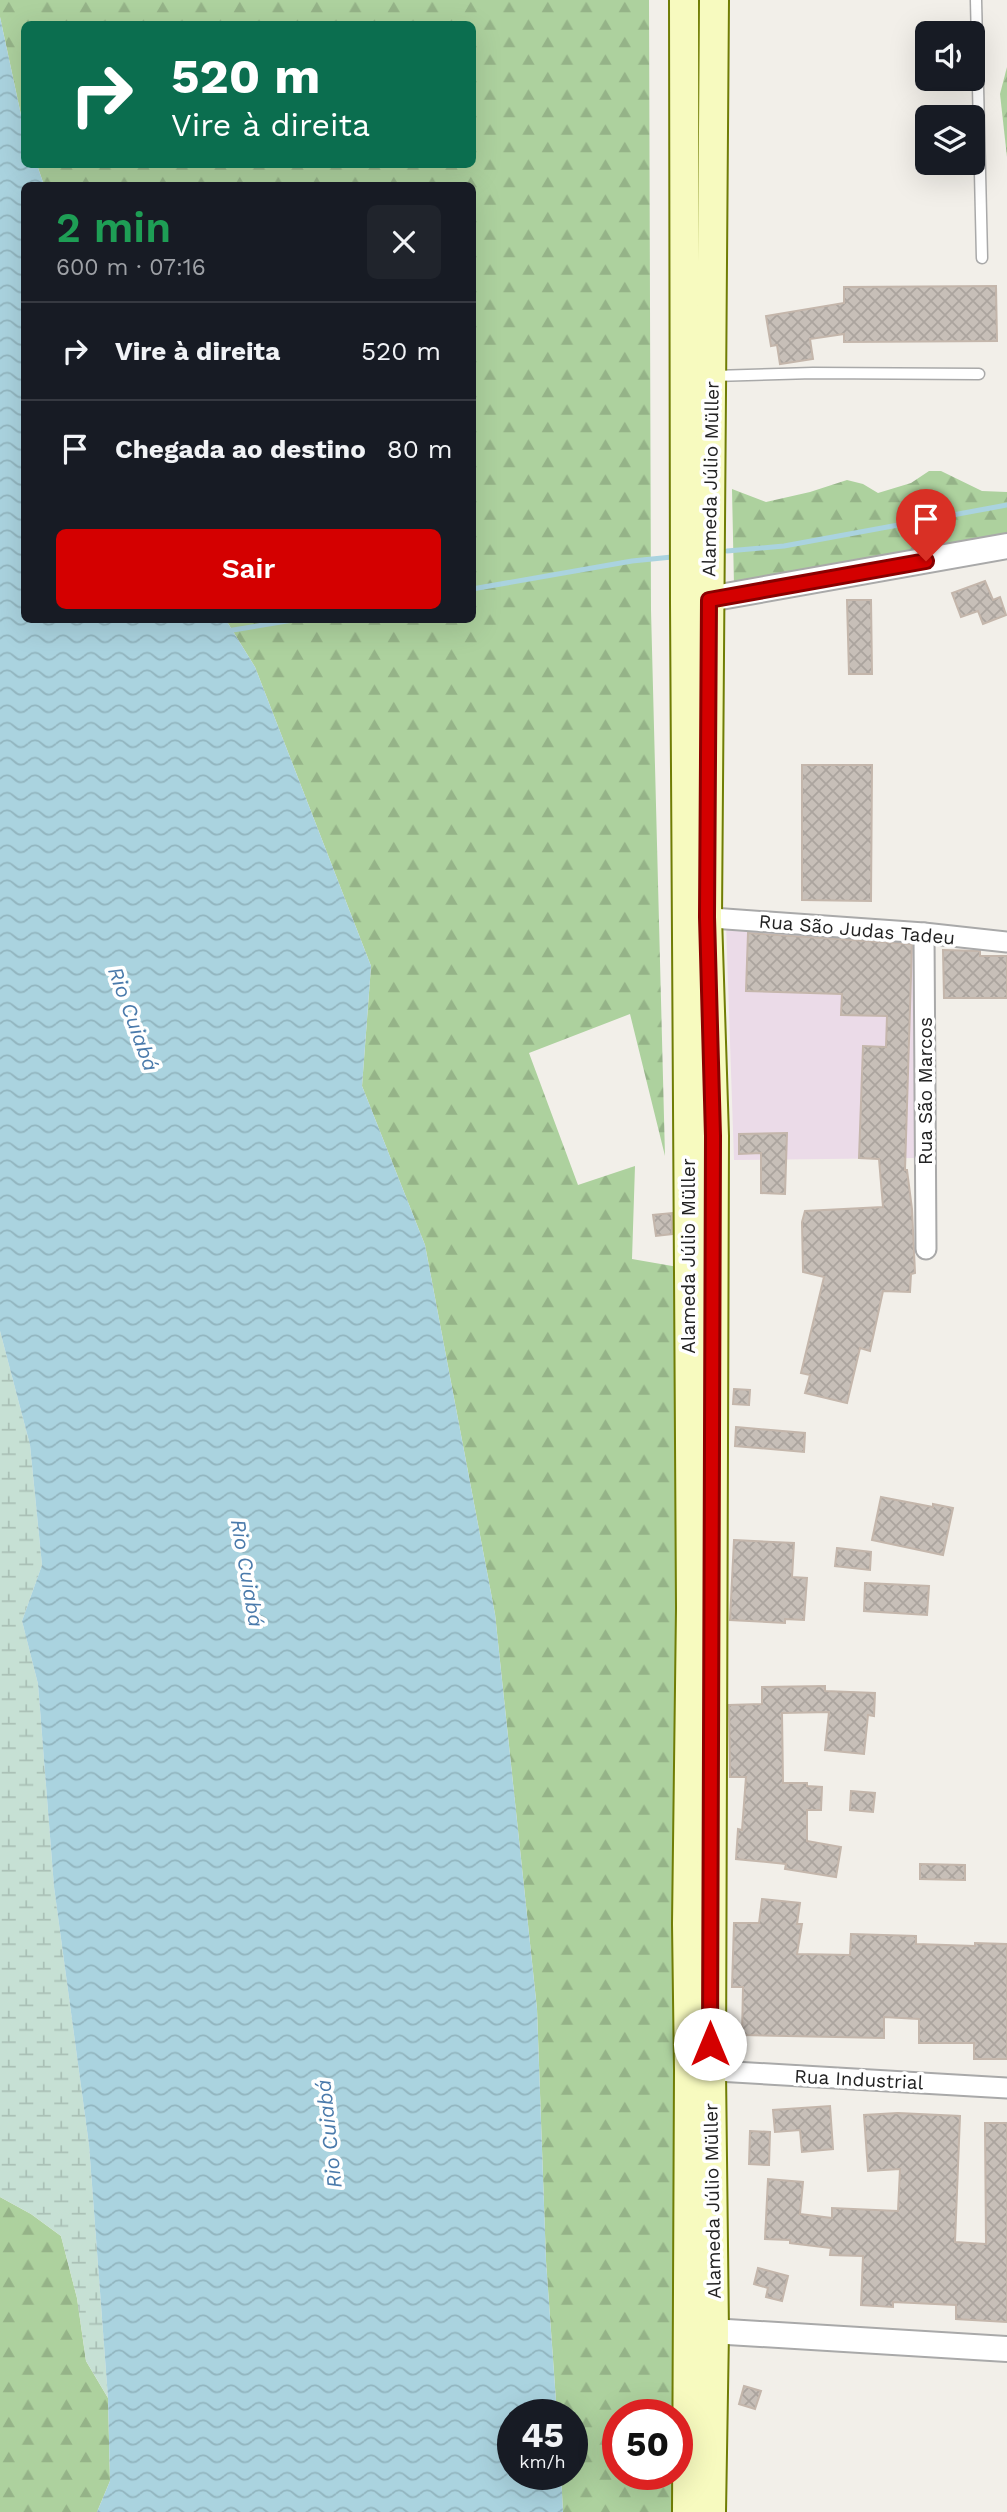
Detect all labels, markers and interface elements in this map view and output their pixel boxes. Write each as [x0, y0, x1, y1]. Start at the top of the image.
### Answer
map controls [915, 21, 985, 175]
button: sound [915, 21, 985, 91]
text: 520 m [171, 47, 320, 105]
icon: right [56, 49, 147, 140]
button: layers [915, 105, 985, 175]
text: Vire à direita [171, 106, 370, 144]
text: 2 min [56, 203, 171, 252]
button: close [367, 205, 441, 279]
text: 600 m · 07:16 [56, 254, 206, 281]
icon: right [56, 332, 94, 370]
text: Vire à direita [115, 336, 280, 366]
text: 520 m [361, 336, 441, 366]
street label: Alameda Júlio Müller [697, 381, 724, 577]
icon: arrive [56, 430, 94, 468]
text: Chegada ao destino [115, 434, 366, 464]
text: 80 m [387, 434, 453, 464]
pin [896, 489, 956, 561]
icon: arrive [907, 500, 945, 538]
button: Sair [56, 529, 441, 609]
street label: Rua São Judas Tadeu [758, 909, 956, 950]
water label: Rio Cuiabá [103, 963, 164, 1074]
street label: Rua São Marcos [914, 1017, 937, 1165]
street label: Alameda Júlio Müller [677, 1158, 700, 1354]
water label: Rio Cuiabá [226, 1517, 269, 1629]
position arrow [673, 2007, 747, 2081]
street label: Rua Industrial [794, 2065, 924, 2094]
water label: Rio Cuiabá [310, 2078, 347, 2190]
street label: Alameda Júlio Müller [699, 2103, 726, 2299]
speed limit sign: 50 [602, 2399, 693, 2490]
text: 45 [521, 2414, 564, 2456]
text: km/h [519, 2451, 566, 2472]

